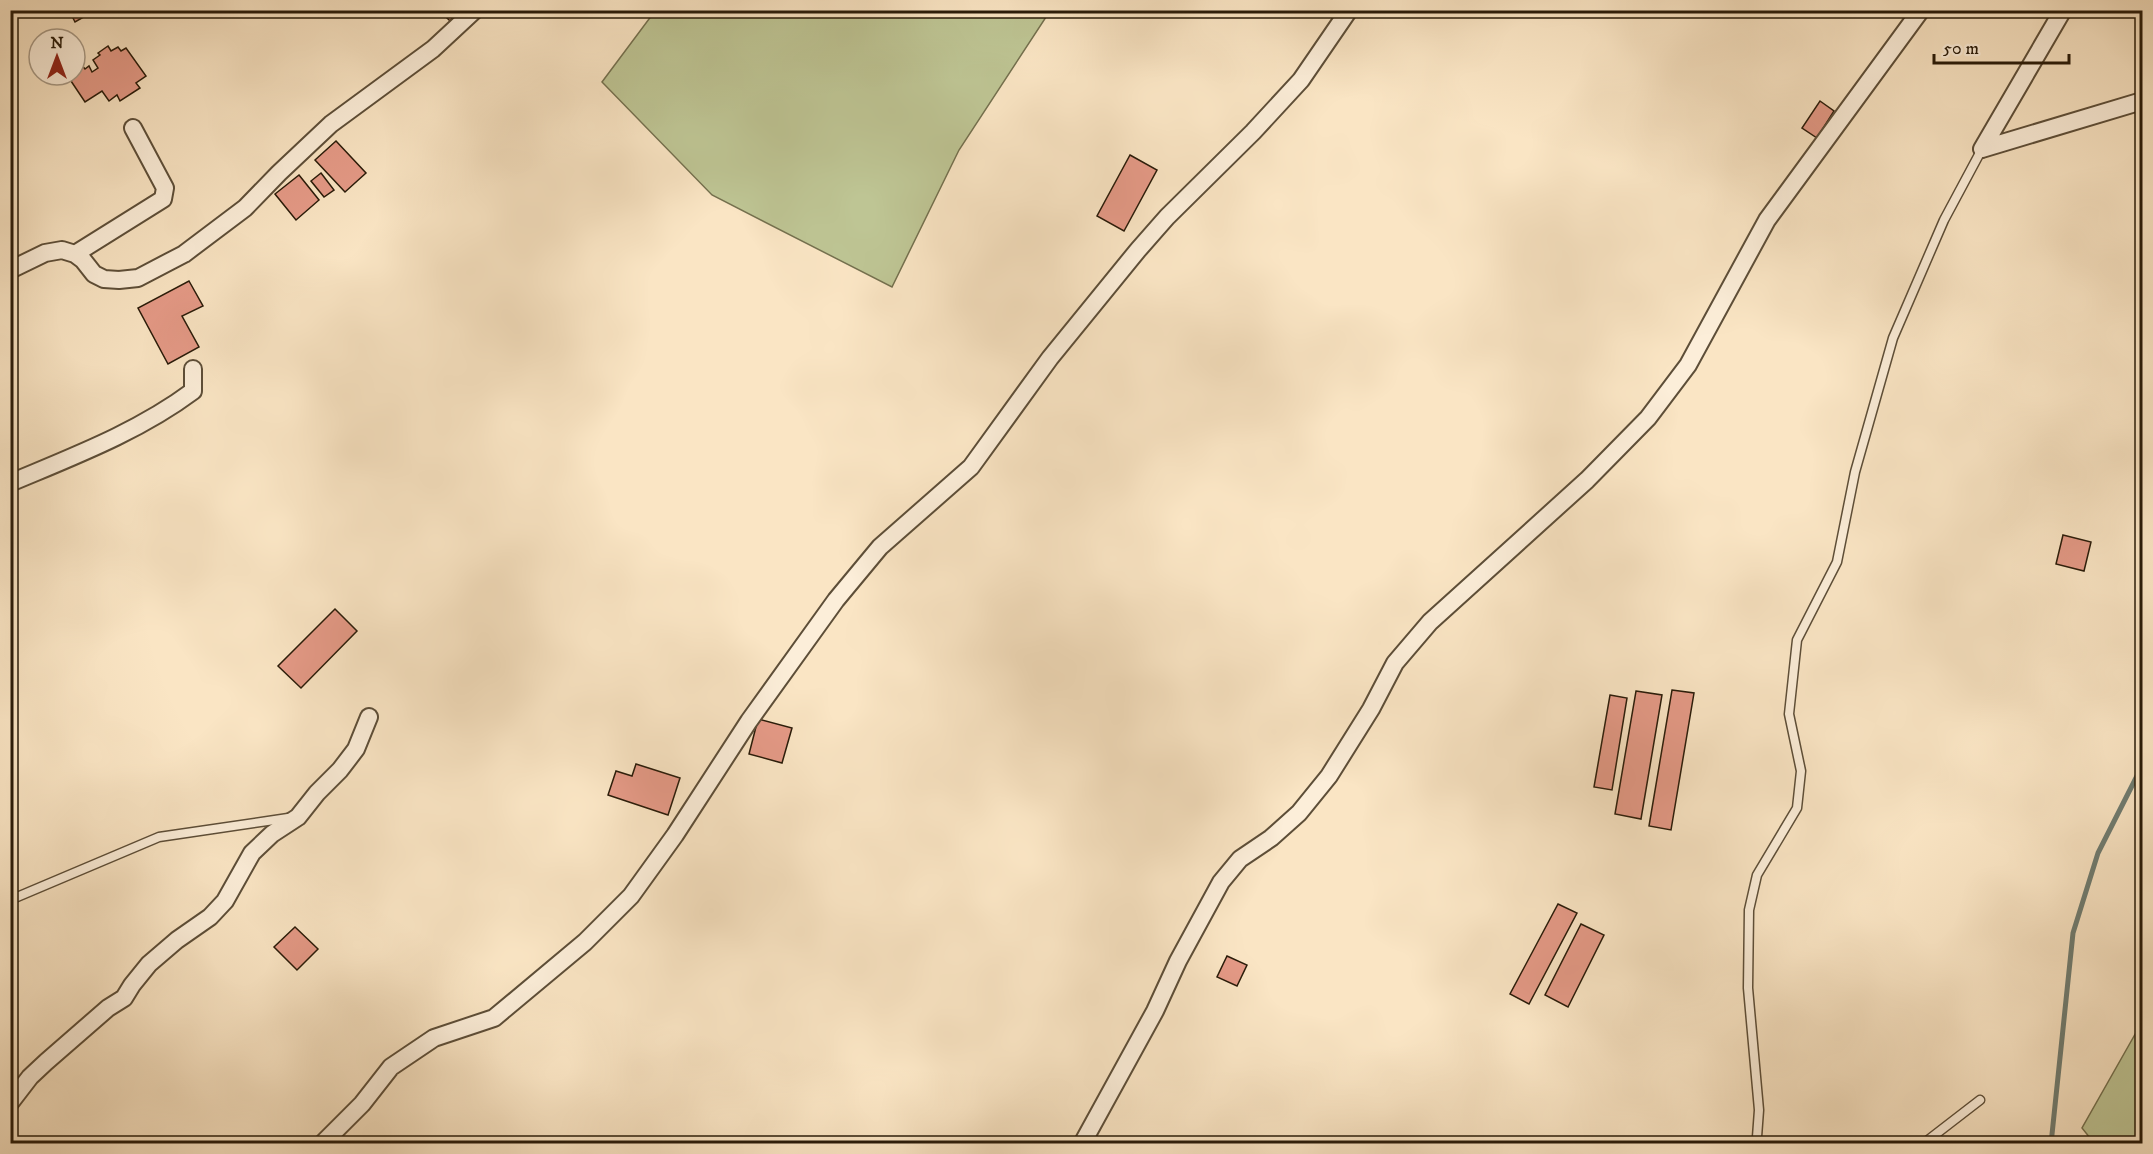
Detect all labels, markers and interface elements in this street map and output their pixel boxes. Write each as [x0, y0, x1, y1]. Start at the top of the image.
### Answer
north arrow [27, 27, 87, 87]
scale bar [1934, 27, 2069, 65]
text: N [50, 33, 64, 53]
text: 50 m [1943, 38, 1979, 60]

